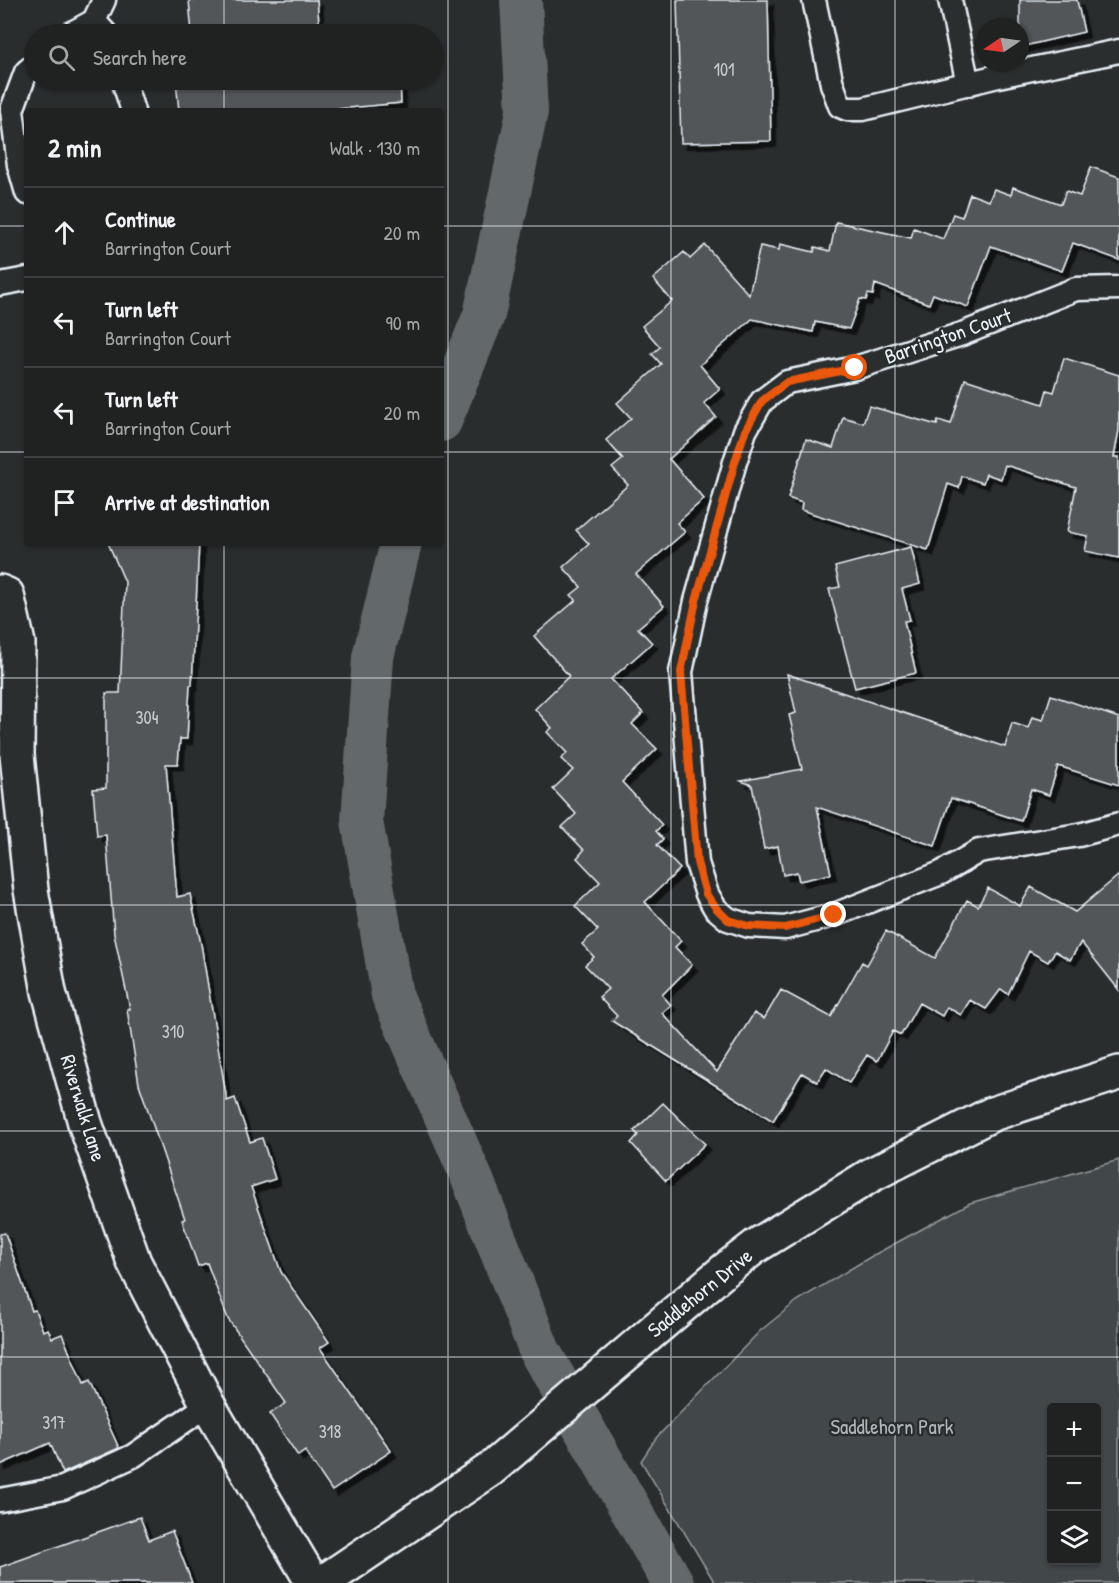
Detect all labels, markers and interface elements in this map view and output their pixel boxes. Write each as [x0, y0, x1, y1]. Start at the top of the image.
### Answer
north arrow [975, 18, 1029, 72]
search box [24, 24, 444, 90]
icon: search [45, 41, 78, 74]
text: Search here [93, 42, 187, 72]
house number: 101 [713, 57, 735, 82]
text: 2 min [48, 130, 101, 165]
text: Walk · 130 m [330, 134, 420, 161]
text: Continue [105, 204, 176, 234]
icon: ahead [48, 216, 81, 249]
text: 20 m [383, 219, 420, 246]
text: Barrington Court [105, 234, 231, 261]
text: Turn left [105, 294, 178, 324]
street label: Barrington Court [881, 300, 1016, 371]
icon: left [48, 306, 81, 339]
text: 90 m [386, 309, 420, 336]
text: Barrington Court [105, 324, 231, 351]
route start [841, 354, 867, 380]
text: Turn left [105, 384, 178, 414]
icon: left [48, 396, 81, 429]
text: 20 m [383, 399, 420, 426]
text: Barrington Court [105, 414, 231, 441]
icon: arrive [48, 486, 81, 519]
text: Arrive at destination [105, 487, 270, 517]
house number: 304 [136, 705, 159, 730]
route end [820, 901, 846, 927]
house number: 310 [162, 1019, 184, 1044]
street label: Riverwalk Lane [54, 1051, 113, 1165]
street label: Saddlehorn Drive [641, 1241, 758, 1344]
map controls [1047, 1403, 1101, 1565]
button: + [1047, 1403, 1101, 1457]
house number: 317 [42, 1410, 66, 1435]
park label: Saddlehorn Park [830, 1412, 954, 1441]
house number: 318 [319, 1419, 341, 1444]
button: − [1047, 1457, 1101, 1511]
button: layers [1047, 1511, 1101, 1565]

